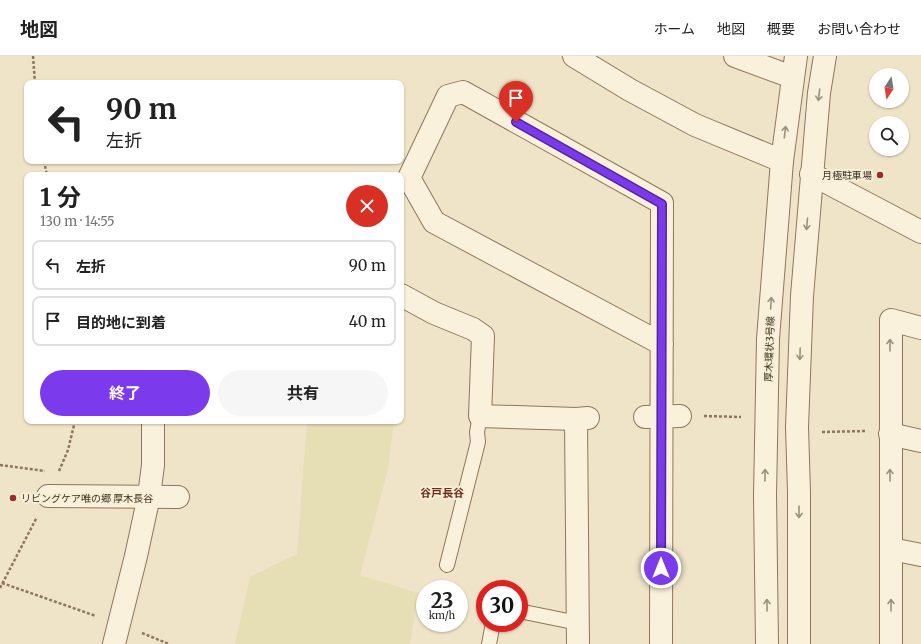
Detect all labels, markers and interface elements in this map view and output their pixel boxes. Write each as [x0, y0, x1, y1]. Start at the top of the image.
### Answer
text: 地図 [20, 17, 58, 41]
text: ホーム [653, 20, 695, 38]
text: 地図 [717, 20, 745, 38]
text: 概要 [767, 20, 795, 38]
text: お問い合わせ [817, 20, 901, 38]
north arrow [869, 68, 909, 108]
map controls [869, 68, 909, 156]
pin [499, 81, 533, 122]
icon: arrive [505, 87, 527, 109]
one-way arrow [815, 88, 823, 101]
text: 90 m [106, 91, 177, 127]
icon: left [40, 96, 92, 148]
button: search [869, 116, 909, 156]
one-way arrow [782, 126, 789, 139]
text: 左折 [106, 129, 142, 152]
place label: 月極駐車場 [822, 169, 872, 182]
marker: 月極駐車場 [875, 170, 885, 180]
text: 1 分 [40, 182, 81, 213]
button: close [346, 185, 388, 227]
text: 130 m · 14:55 [40, 213, 115, 230]
one-way arrow [804, 217, 811, 230]
icon: left [42, 254, 64, 276]
text: 90 m [349, 256, 386, 275]
text: 左折 [76, 257, 106, 276]
one-way arrow [767, 297, 774, 310]
icon: arrive [42, 310, 64, 332]
text: 40 m [349, 312, 386, 331]
text: 目的地に到着 [76, 313, 166, 332]
street label: 厚木環状3号線 [762, 316, 777, 382]
one-way arrow [887, 339, 894, 352]
one-way arrow [796, 347, 803, 360]
button: 終了 [40, 370, 210, 416]
button: 共有 [218, 370, 388, 416]
one-way arrow [762, 469, 769, 482]
one-way arrow [887, 469, 894, 482]
district label: 谷戸長谷 [420, 486, 464, 500]
place label: リビングケア唯の郷 厚木長谷 [21, 492, 153, 505]
marker: リビングケア唯の郷 厚木長谷 [8, 493, 18, 503]
one-way arrow [795, 505, 803, 518]
position arrow [640, 547, 682, 589]
speed limit sign: 30 [476, 580, 528, 632]
text: 23 [431, 588, 453, 613]
one-way arrow [763, 599, 771, 612]
one-way arrow [887, 599, 895, 612]
text: km/h [429, 609, 455, 622]

